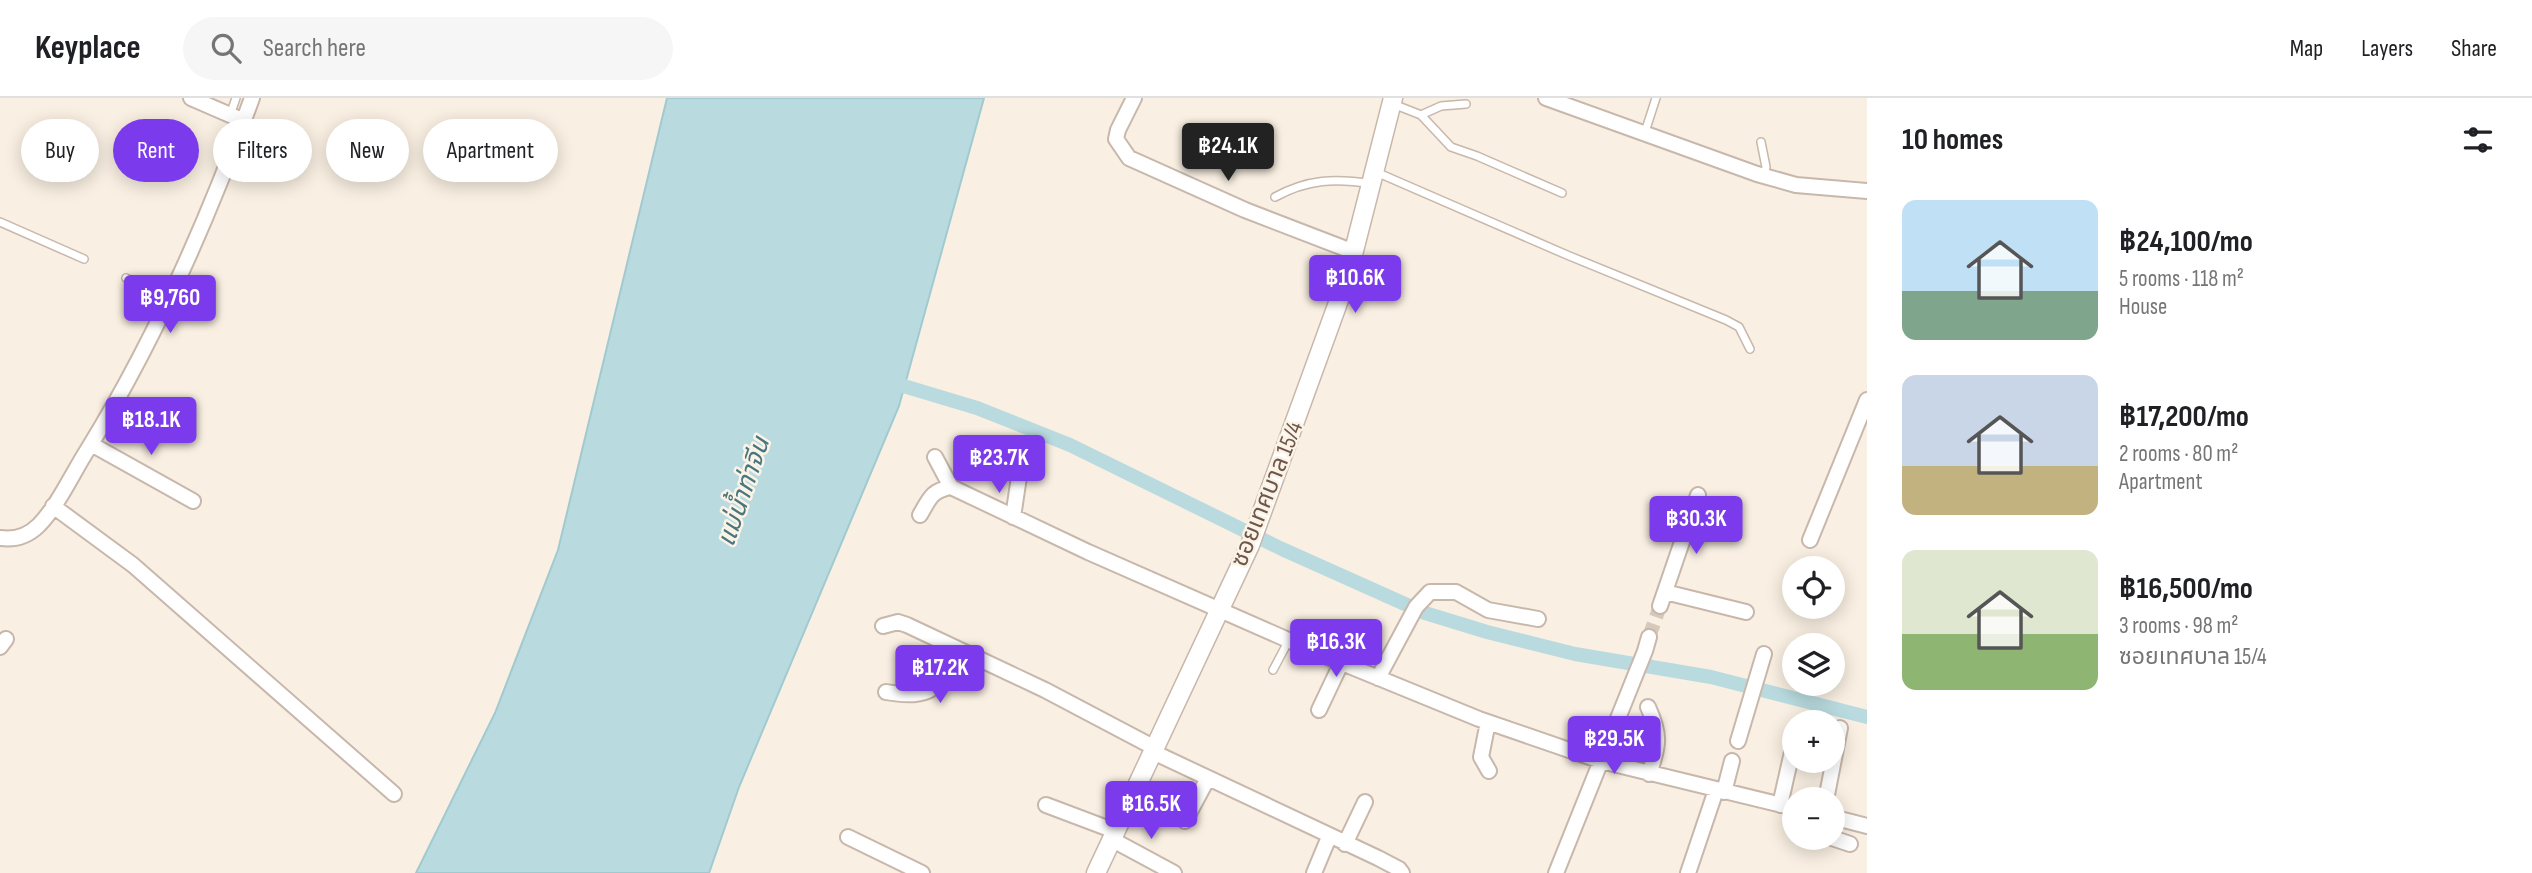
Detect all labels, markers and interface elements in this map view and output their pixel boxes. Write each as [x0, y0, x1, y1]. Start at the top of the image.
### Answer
search box [183, 17, 673, 80]
text: Keyplace [35, 28, 141, 68]
icon: search [207, 29, 245, 67]
text: Search here [263, 33, 366, 64]
text: Map [2290, 34, 2323, 63]
text: Layers [2361, 34, 2413, 63]
text: Share [2451, 34, 2497, 63]
chip: Buy [21, 119, 99, 182]
chip: Rent [113, 119, 199, 182]
chip: Filters [213, 119, 312, 182]
chip: New [326, 119, 409, 182]
chip: Apartment [423, 119, 558, 182]
icon: filters [2459, 121, 2497, 159]
text: 10 homes [1902, 122, 2003, 158]
pin: ฿24.1K [1171, 123, 1285, 183]
text: ฿24.1K [1198, 132, 1258, 160]
text: ฿24,100/mo [2119, 224, 2253, 260]
icon: home [1958, 228, 2042, 312]
pin: ฿10.6K [1298, 256, 1412, 315]
text: ฿10.6K [1325, 264, 1385, 292]
text: 5 rooms · 118 m² [2119, 265, 2244, 293]
pin: ฿9,760 [113, 275, 227, 335]
text: ฿9,760 [140, 284, 200, 312]
text: House [2119, 293, 2167, 321]
pin: ฿18.1K [94, 398, 208, 457]
text: ฿17,200/mo [2119, 399, 2249, 435]
icon: home [1958, 403, 2042, 487]
text: ฿18.1K [121, 406, 181, 434]
street label: ซอยเทศบาล 15/4 [1225, 417, 1309, 571]
water label: แม่น้ำท่าจีน [707, 430, 778, 551]
pin: ฿23.7K [942, 436, 1056, 495]
text: 2 rooms · 80 m² [2119, 440, 2238, 468]
text: ฿23.7K [969, 444, 1029, 472]
text: Apartment [2119, 468, 2203, 496]
pin: ฿30.3K [1639, 496, 1753, 556]
text: ฿30.3K [1666, 505, 1726, 533]
map controls [1782, 556, 1845, 850]
button: locate [1782, 556, 1845, 619]
text: ฿16,500/mo [2119, 571, 2253, 607]
icon: home [1958, 578, 2042, 662]
text: 3 rooms · 98 m² [2119, 612, 2238, 640]
pin: ฿16.3K [1279, 620, 1393, 679]
text: ฿16.3K [1306, 628, 1366, 656]
button: layers [1782, 633, 1845, 696]
text: ซอยเทศบาล 15/4 [2119, 643, 2267, 671]
pin: ฿17.2K [883, 646, 997, 705]
text: ฿17.2K [911, 654, 969, 682]
button: + [1782, 710, 1845, 773]
pin: ฿29.5K [1557, 716, 1671, 776]
text: ฿29.5K [1584, 725, 1644, 753]
pin: ฿16.5K [1094, 782, 1208, 841]
button: − [1782, 787, 1845, 850]
text: ฿16.5K [1121, 790, 1181, 818]

